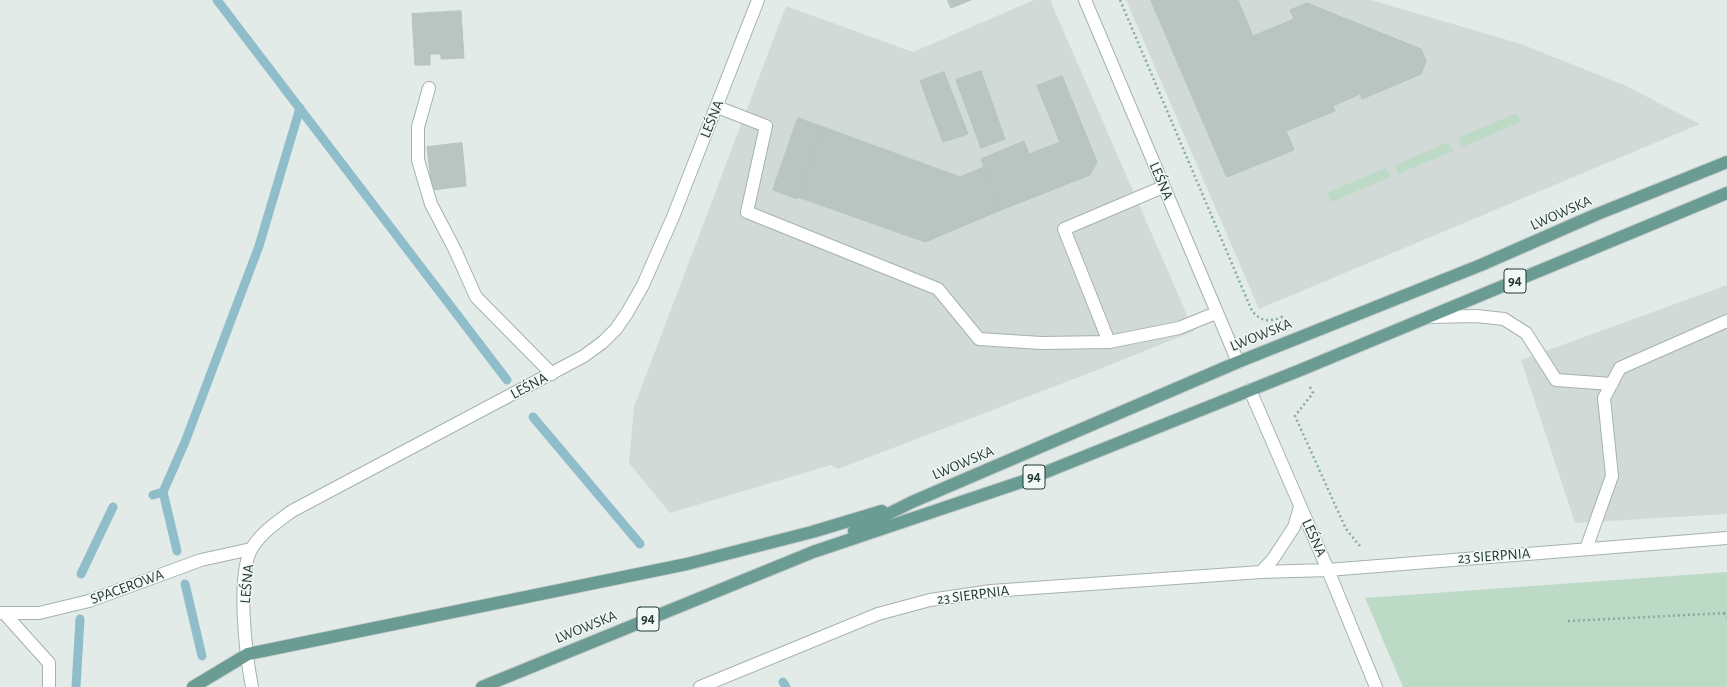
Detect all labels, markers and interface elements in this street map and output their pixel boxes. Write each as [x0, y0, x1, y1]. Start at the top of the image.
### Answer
street label: LEŚNA [696, 97, 728, 141]
street label: LEŚNA [1145, 159, 1177, 203]
street label: LWOWSKA [1528, 192, 1594, 234]
road number: 94 [1504, 269, 1526, 293]
street label: LWOWSKA [1227, 314, 1295, 356]
street label: LEŚNA [507, 369, 551, 403]
street label: LWOWSKA [930, 442, 996, 484]
road number: 94 [1023, 465, 1045, 489]
street label: LEŚNA [1298, 516, 1330, 560]
street label: 23 SIERPNIA [1457, 544, 1531, 568]
street label: LEŚNA [236, 564, 258, 604]
street label: SPACEROWA [88, 565, 166, 609]
street label: 23 SIERPNIA [936, 582, 1010, 608]
street label: LWOWSKA [552, 606, 620, 648]
road number: 94 [637, 607, 659, 631]

